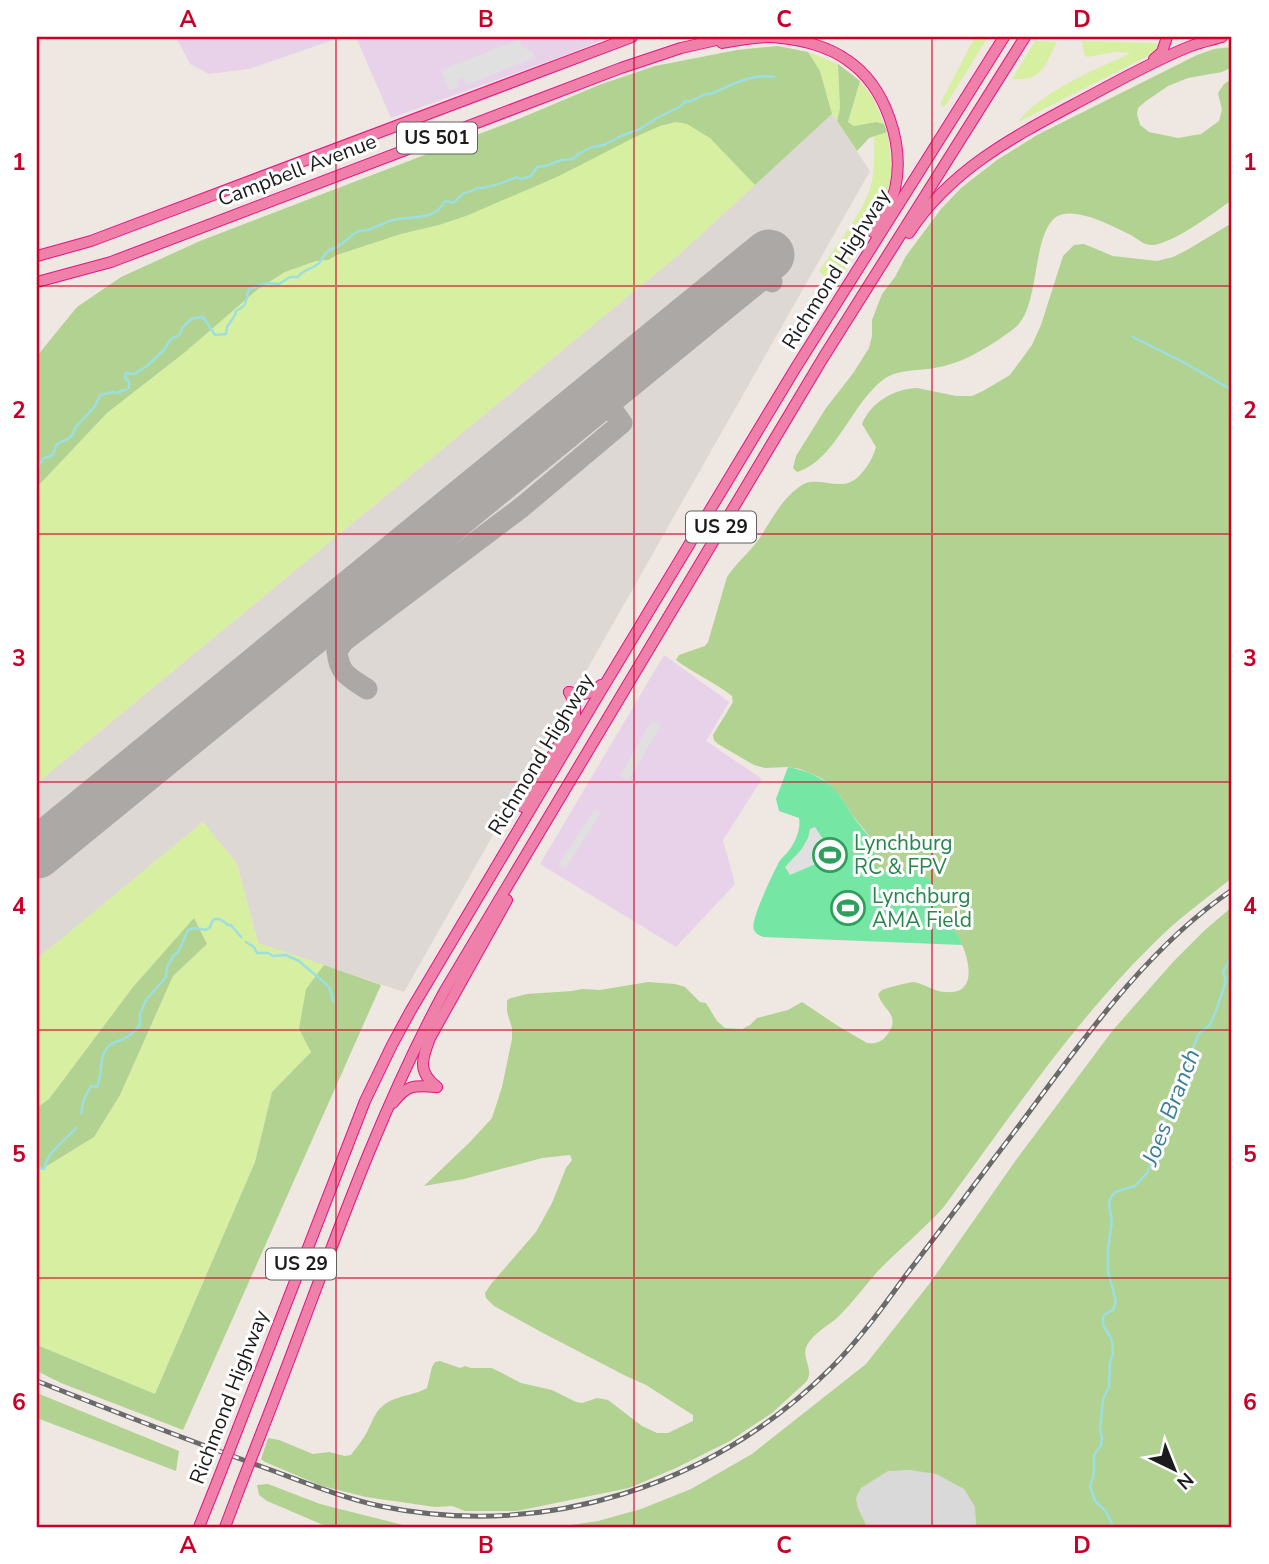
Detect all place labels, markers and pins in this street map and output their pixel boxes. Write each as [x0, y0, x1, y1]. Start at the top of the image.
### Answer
place label: Lynchburg RC & FPV [854, 829, 953, 881]
sports icon: Lynchburg RC & FPV [811, 836, 849, 874]
place label: Lynchburg AMA Field [872, 882, 972, 934]
sports icon: Lynchburg AMA Field [829, 889, 867, 927]

